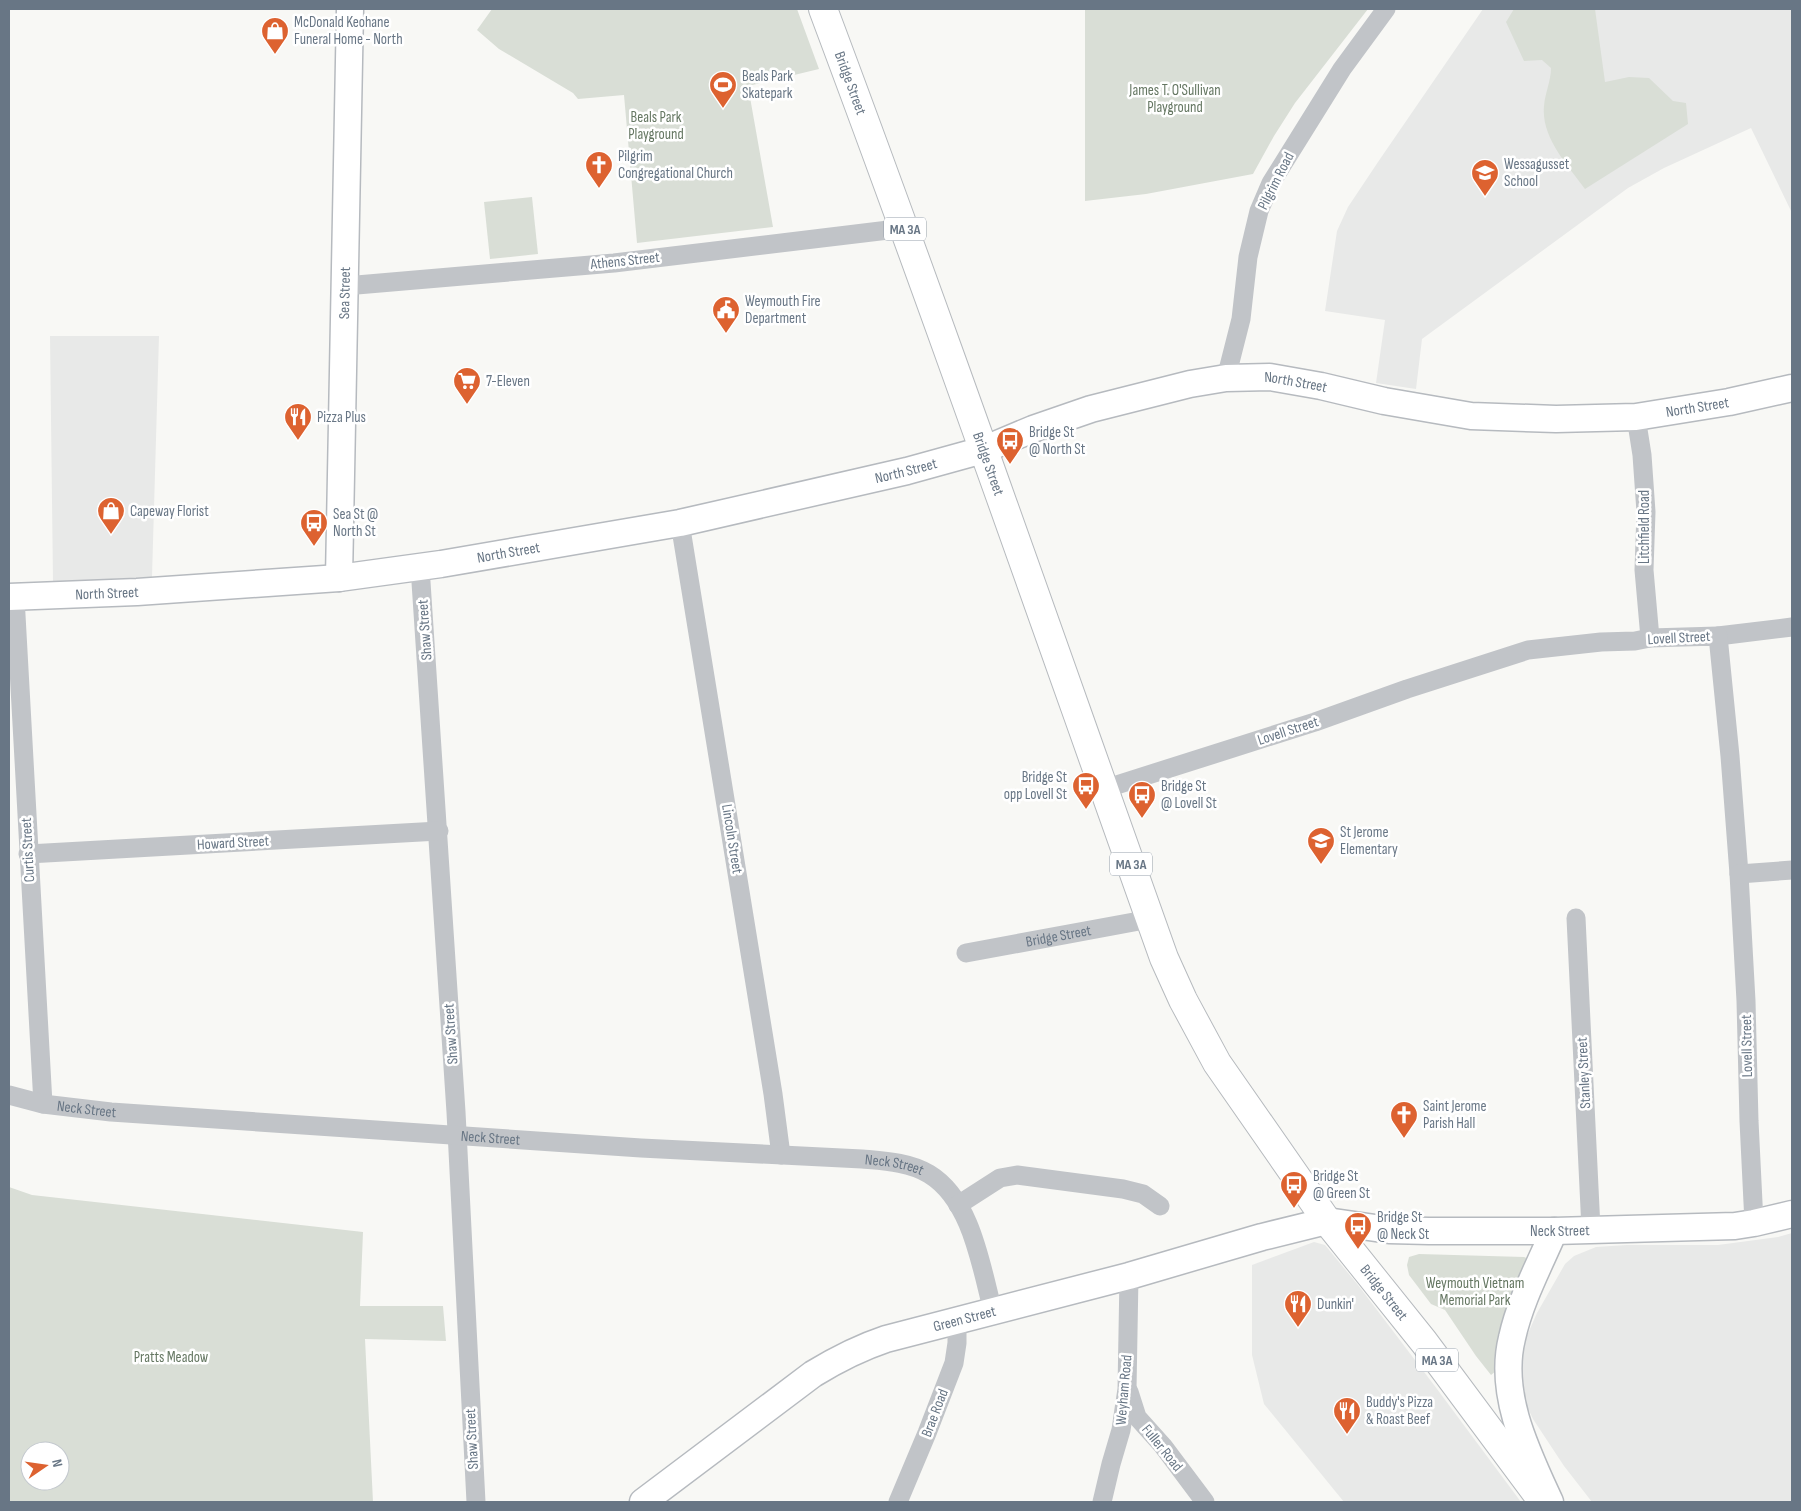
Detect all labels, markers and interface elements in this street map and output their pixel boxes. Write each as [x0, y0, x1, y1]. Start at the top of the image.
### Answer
place label: McDonald Keohane Funeral Home - North [294, 13, 403, 49]
shop icon: McDonald Keohane Funeral Home - North [260, 16, 290, 55]
street label: Bridge Street [830, 49, 871, 118]
place label: Beals Park Skatepark [742, 67, 793, 103]
sports icon: Beals Park Skatepark [708, 70, 738, 109]
park label: James T. O'Sullivan Playground [1128, 81, 1221, 117]
park label: Beals Park Playground [628, 108, 684, 144]
place label: Pilgrim Congregational Church [618, 147, 733, 183]
street label: Pilgrim Road [1253, 149, 1299, 213]
church icon: Pilgrim Congregational Church [584, 150, 614, 189]
place label: Wessagusset School [1504, 155, 1570, 191]
school or university icon: Wessagusset School [1470, 158, 1500, 197]
road number: MA 3A [884, 218, 926, 240]
street label: Athens Street [589, 248, 661, 274]
street label: Sea Street [335, 266, 355, 319]
place label: Weymouth Fire Department [745, 292, 821, 328]
public building icon: Weymouth Fire Department [711, 295, 741, 334]
supermarket icon: 7-Eleven [452, 366, 482, 405]
street label: North Street [1264, 367, 1329, 397]
place label: 7-Eleven [486, 372, 530, 391]
street label: North Street [1664, 393, 1731, 422]
restaurant icon: Pizza Plus [283, 402, 313, 441]
place label: Pizza Plus [317, 408, 366, 427]
place label: Bridge St @ North St [1029, 423, 1086, 459]
bus stop icon: Bridge St @ North St [995, 426, 1025, 465]
street label: Bridge Street [969, 429, 1009, 498]
street label: North Street [873, 454, 940, 488]
street label: Litchfield Road [1635, 490, 1654, 564]
shop icon: Capeway Florist [96, 496, 126, 535]
place label: Capeway Florist [130, 502, 209, 521]
place label: Sea St @ North St [333, 505, 378, 541]
bus stop icon: Sea St @ North St [299, 508, 329, 547]
street label: North Street [476, 538, 542, 567]
street label: North Street [75, 582, 139, 604]
street label: Shaw Street [413, 598, 437, 661]
street label: Lovell Street [1647, 627, 1711, 649]
street label: Lovell Street [1255, 712, 1321, 750]
place label: Bridge St opp Lovell St [1004, 768, 1067, 804]
bus stop icon: Bridge St opp Lovell St [1071, 771, 1101, 810]
place label: Bridge St @ Lovell St [1161, 777, 1217, 813]
bus stop icon: Bridge St @ Lovell St [1127, 780, 1157, 819]
street label: Lincoln Street [717, 803, 747, 876]
street label: Curtis Street [17, 817, 39, 883]
place label: St Jerome Elementary [1340, 823, 1398, 859]
school or university icon: St Jerome Elementary [1306, 826, 1336, 865]
street label: Howard Street [196, 832, 270, 854]
road number: MA 3A [1110, 852, 1152, 876]
street label: Bridge Street [1024, 920, 1093, 951]
street label: Shaw Street [439, 1002, 463, 1065]
street label: Lovell Street [1737, 1014, 1757, 1078]
street label: Stanley Street [1573, 1036, 1595, 1109]
street label: Neck Street [56, 1096, 117, 1122]
place label: Saint Jerome Parish Hall [1423, 1097, 1487, 1133]
church icon: Saint Jerome Parish Hall [1389, 1100, 1419, 1139]
street label: Neck Street [460, 1126, 521, 1149]
street label: Neck Street [864, 1150, 927, 1180]
place label: Bridge St @ Green St [1313, 1167, 1370, 1203]
bus stop icon: Bridge St @ Green St [1279, 1170, 1309, 1209]
place label: Bridge St @ Neck St [1377, 1208, 1430, 1244]
bus stop icon: Bridge St @ Neck St [1343, 1211, 1373, 1250]
street label: Neck Street [1530, 1221, 1590, 1241]
street label: Bridge Street [1356, 1261, 1413, 1324]
park label: Weymouth Vietnam Memorial Park [1426, 1274, 1524, 1310]
restaurant icon: Dunkin' [1283, 1289, 1313, 1328]
place label: Dunkin' [1317, 1295, 1354, 1314]
street label: Green Street [931, 1301, 998, 1336]
park label: Pratts Meadow [134, 1348, 209, 1367]
road number: MA 3A [1416, 1348, 1458, 1372]
street label: Weyham Road [1111, 1354, 1137, 1426]
street label: Brae Road [917, 1386, 953, 1440]
place label: Buddy's Pizza & Roast Beef [1366, 1393, 1433, 1429]
restaurant icon: Buddy's Pizza & Roast Beef [1332, 1396, 1362, 1435]
street label: Shaw Street [461, 1408, 483, 1470]
street label: Fuller Road [1137, 1421, 1187, 1475]
north arrow [20, 1441, 70, 1491]
text: N [48, 1458, 66, 1469]

